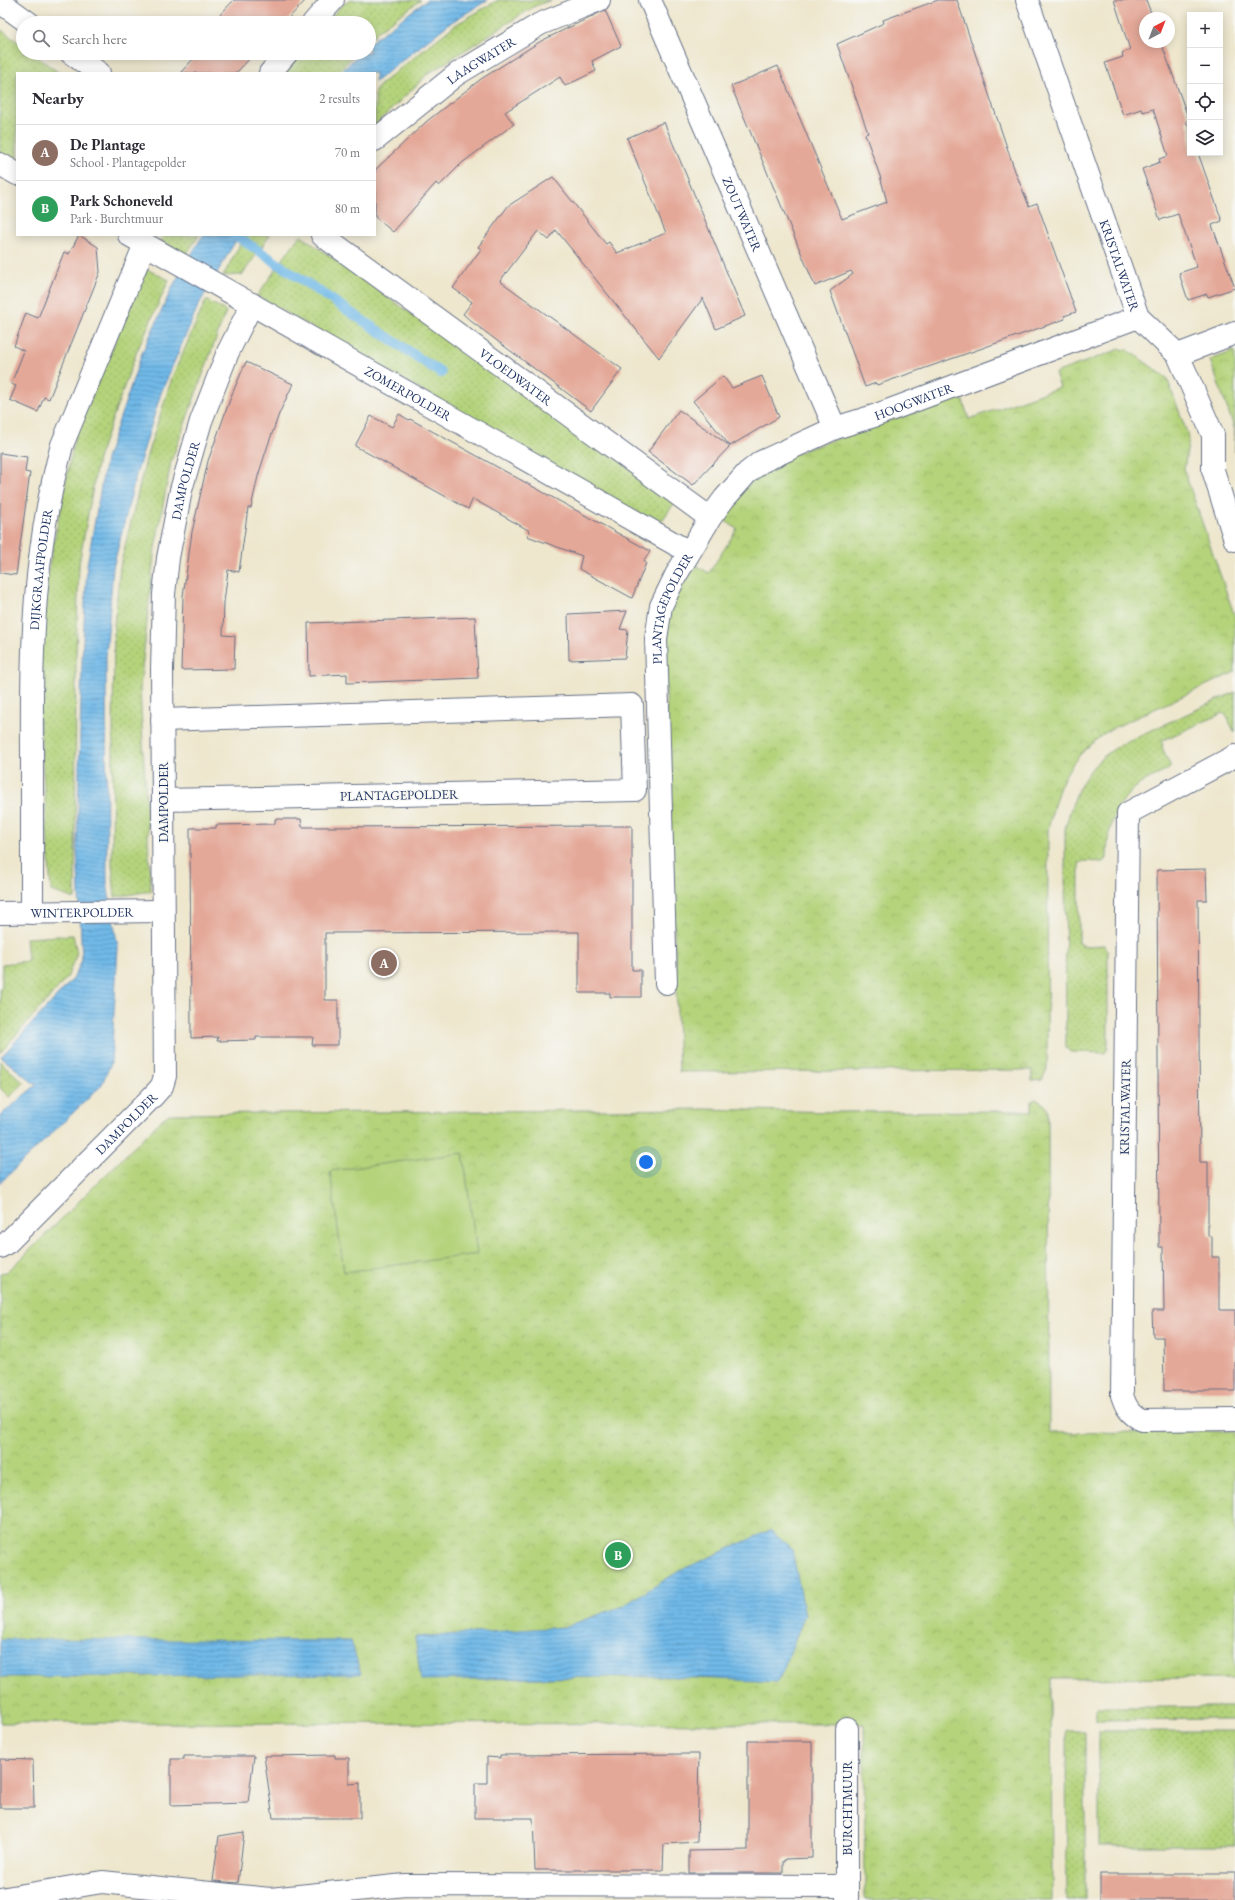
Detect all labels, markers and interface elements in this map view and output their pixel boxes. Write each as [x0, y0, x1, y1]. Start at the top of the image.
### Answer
north arrow [1139, 12, 1175, 48]
map controls [1187, 12, 1223, 156]
button: + [1187, 12, 1223, 48]
search box [16, 16, 376, 60]
icon: search [30, 27, 52, 49]
text: Search here [62, 29, 127, 48]
street label: LAAGWATER [443, 32, 519, 88]
button: − [1187, 48, 1223, 84]
button: locate [1187, 84, 1223, 120]
text: Nearby [32, 87, 84, 109]
text: 2 results [319, 90, 360, 107]
button: layers [1187, 120, 1223, 156]
text: De Plantage [70, 135, 145, 154]
text: A [40, 144, 50, 161]
text: 70 m [335, 144, 360, 161]
text: School · Plantagepolder [70, 154, 186, 171]
street label: ZOUTWATER [719, 174, 766, 255]
text: Park Schoneveld [70, 191, 173, 210]
text: B [41, 200, 49, 217]
text: 80 m [335, 200, 360, 217]
text: Park · Burchtmuur [70, 210, 163, 227]
street label: KRISTALWATER [1096, 217, 1144, 314]
street label: VLOEDWATER [476, 344, 556, 409]
street label: ZOMERPOLDER [362, 362, 455, 425]
street label: HOOGWATER [872, 378, 956, 424]
street label: DAMPOLDER [167, 438, 204, 521]
street label: DIJKGRAAFPOLDER [25, 506, 56, 631]
street label: PLANTAGEPOLDER [647, 548, 697, 665]
street label: DAMPOLDER [155, 761, 172, 843]
street label: PLANTAGEPOLDER [340, 785, 459, 805]
street label: WINTERPOLDER [30, 903, 134, 921]
pin: A [371, 948, 397, 978]
street label: KRISTALWATER [1116, 1058, 1134, 1155]
street label: DAMPOLDER [91, 1088, 161, 1158]
your location [636, 1152, 656, 1172]
pin: B [605, 1540, 631, 1570]
street label: BURCHTMUUR [839, 1760, 856, 1856]

